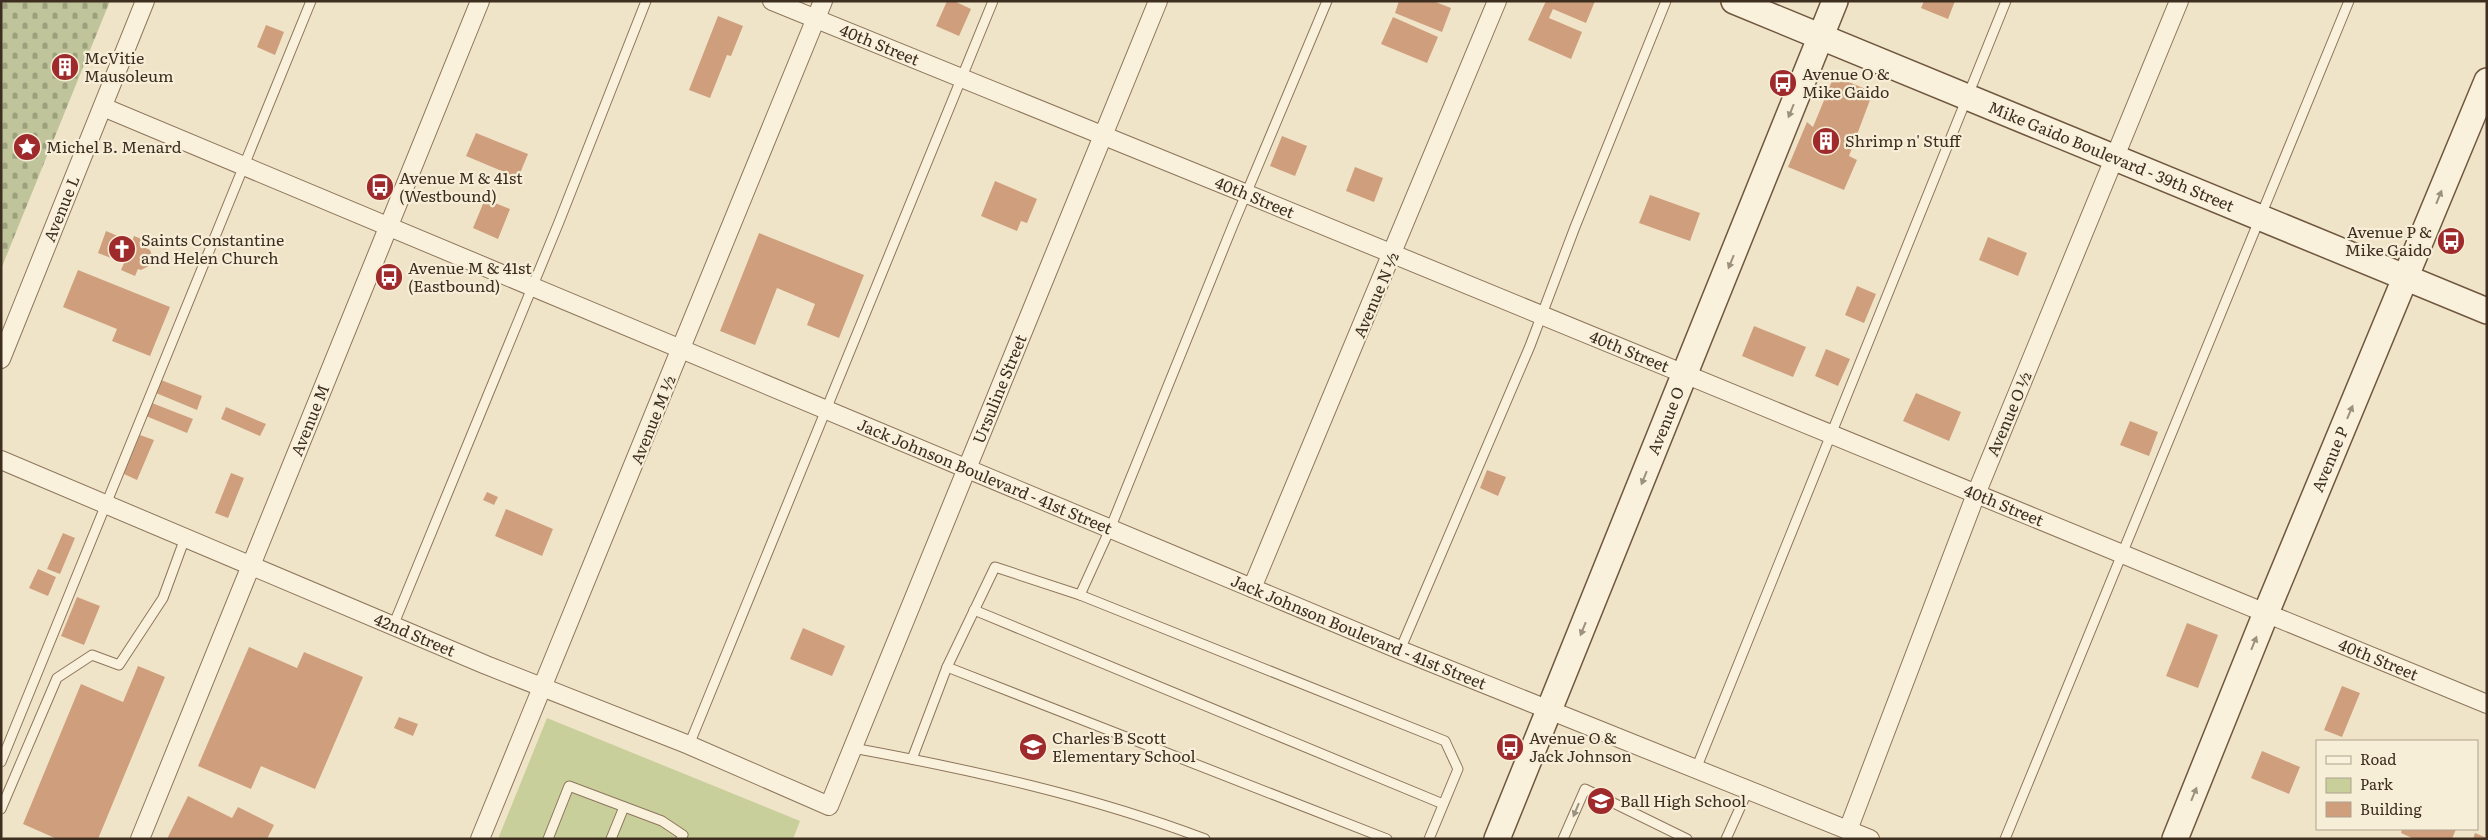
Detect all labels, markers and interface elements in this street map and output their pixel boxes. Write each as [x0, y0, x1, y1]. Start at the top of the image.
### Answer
street label: 40th Street [836, 17, 924, 71]
place label: McVitie Mausoleum [84, 45, 174, 87]
building icon: McVitie Mausoleum [50, 52, 80, 82]
place label: Avenue O & Mike Gaido [1802, 61, 1890, 103]
bus stop icon: Avenue O & Mike Gaido [1768, 68, 1798, 98]
street label: Mike Gaido Boulevard - 39th Street [1985, 94, 2239, 217]
one-way arrow [1787, 104, 1795, 119]
building icon: Shrimp n' Stuff [1811, 126, 1841, 156]
place label: Shrimp n' Stuff [1845, 128, 1962, 152]
place icon: Michel B. Menard [12, 132, 42, 162]
place label: Michel B. Menard [46, 134, 182, 158]
place label: Avenue M & 41st (Westbound) [399, 165, 523, 207]
street label: 40th Street [1212, 169, 1299, 224]
street label: Avenue L [36, 172, 85, 245]
bus stop icon: Avenue M & 41st (Westbound) [365, 172, 395, 202]
one-way arrow [2436, 190, 2444, 204]
place label: Avenue P & Mike Gaido [2345, 219, 2432, 261]
bus stop icon: Avenue P & Mike Gaido [2436, 226, 2466, 256]
place label: Saints Constantine and Helen Church [141, 227, 284, 269]
church icon: Saints Constantine and Helen Church [107, 234, 137, 264]
street label: Avenue N ½ [1346, 248, 1404, 341]
place label: Avenue M & 41st (Eastbound) [408, 255, 532, 297]
one-way arrow [1726, 255, 1734, 269]
bus stop icon: Avenue M & 41st (Eastbound) [374, 262, 404, 292]
street label: 40th Street [1586, 323, 1674, 378]
street label: Ursuline Street [965, 330, 1032, 447]
street label: Avenue O ½ [1979, 368, 2037, 460]
street label: Avenue M ½ [623, 372, 681, 468]
street label: Avenue M [284, 380, 334, 459]
street label: Avenue O [1640, 383, 1689, 458]
one-way arrow [2347, 405, 2355, 419]
street label: Jack Johnson Boulevard - 41st Street [854, 411, 1117, 540]
street label: Avenue P [2305, 422, 2353, 495]
one-way arrow [1640, 471, 1648, 486]
street label: 40th Street [1961, 477, 2048, 532]
street label: Jack Johnson Boulevard - 41st Street [1228, 568, 1491, 695]
street label: 42nd Street [371, 606, 460, 662]
one-way arrow [1578, 621, 1586, 636]
street label: 40th Street [2335, 631, 2423, 686]
one-way arrow [2251, 636, 2259, 650]
place label: Charles B Scott Elementary School [1052, 725, 1196, 767]
place label: Avenue O & Jack Johnson [1529, 725, 1632, 767]
school or university icon: Charles B Scott Elementary School [1018, 732, 1048, 762]
bus stop icon: Avenue O & Jack Johnson [1495, 732, 1525, 762]
legend [2316, 740, 2478, 830]
text: Road [2360, 747, 2396, 770]
text: Park [2360, 772, 2394, 795]
school or university icon: Ball High School [1586, 786, 1616, 816]
one-way arrow [2190, 786, 2198, 801]
place label: Ball High School [1620, 788, 1746, 812]
text: Building [2360, 797, 2422, 820]
one-way arrow [1571, 803, 1579, 817]

